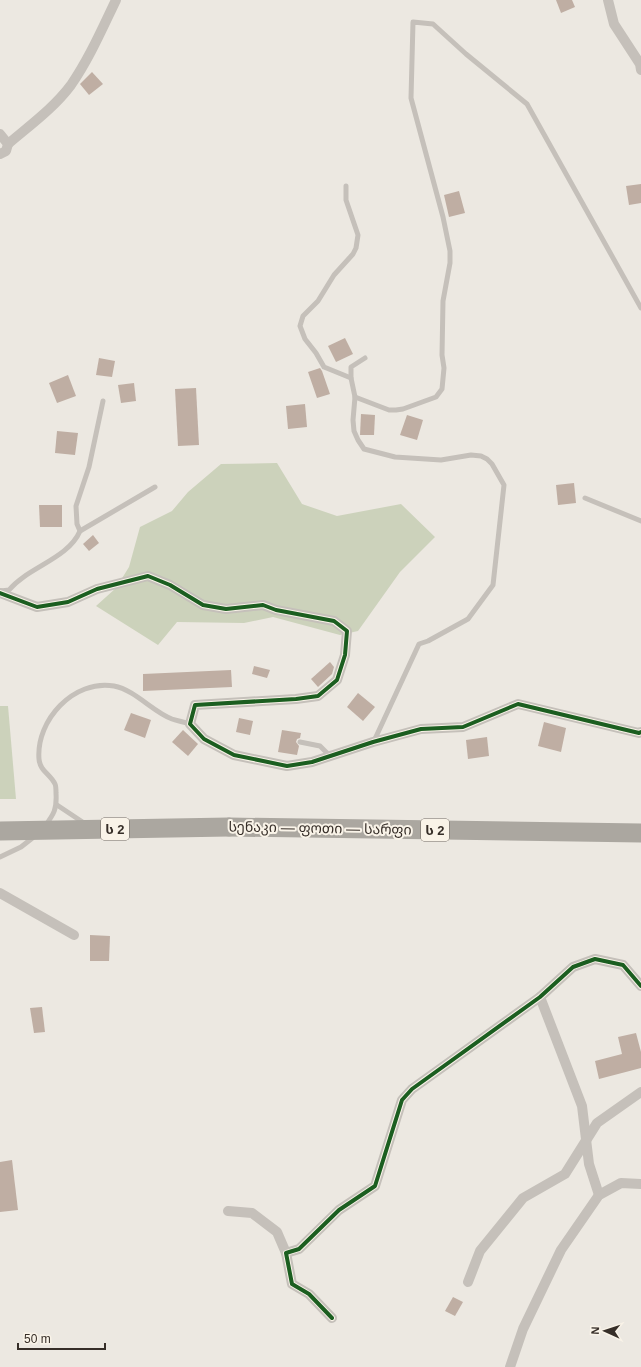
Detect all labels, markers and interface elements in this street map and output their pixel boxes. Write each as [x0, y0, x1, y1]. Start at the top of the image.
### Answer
road number: ს 2 [101, 818, 129, 840]
street label: სენაკი — ფოთი — სარფი [228, 818, 412, 839]
road number: ს 2 [421, 819, 449, 841]
north arrow [585, 1311, 625, 1351]
scale bar [18, 1325, 105, 1351]
text: N [589, 1326, 601, 1335]
text: 50 m [24, 1332, 51, 1346]

